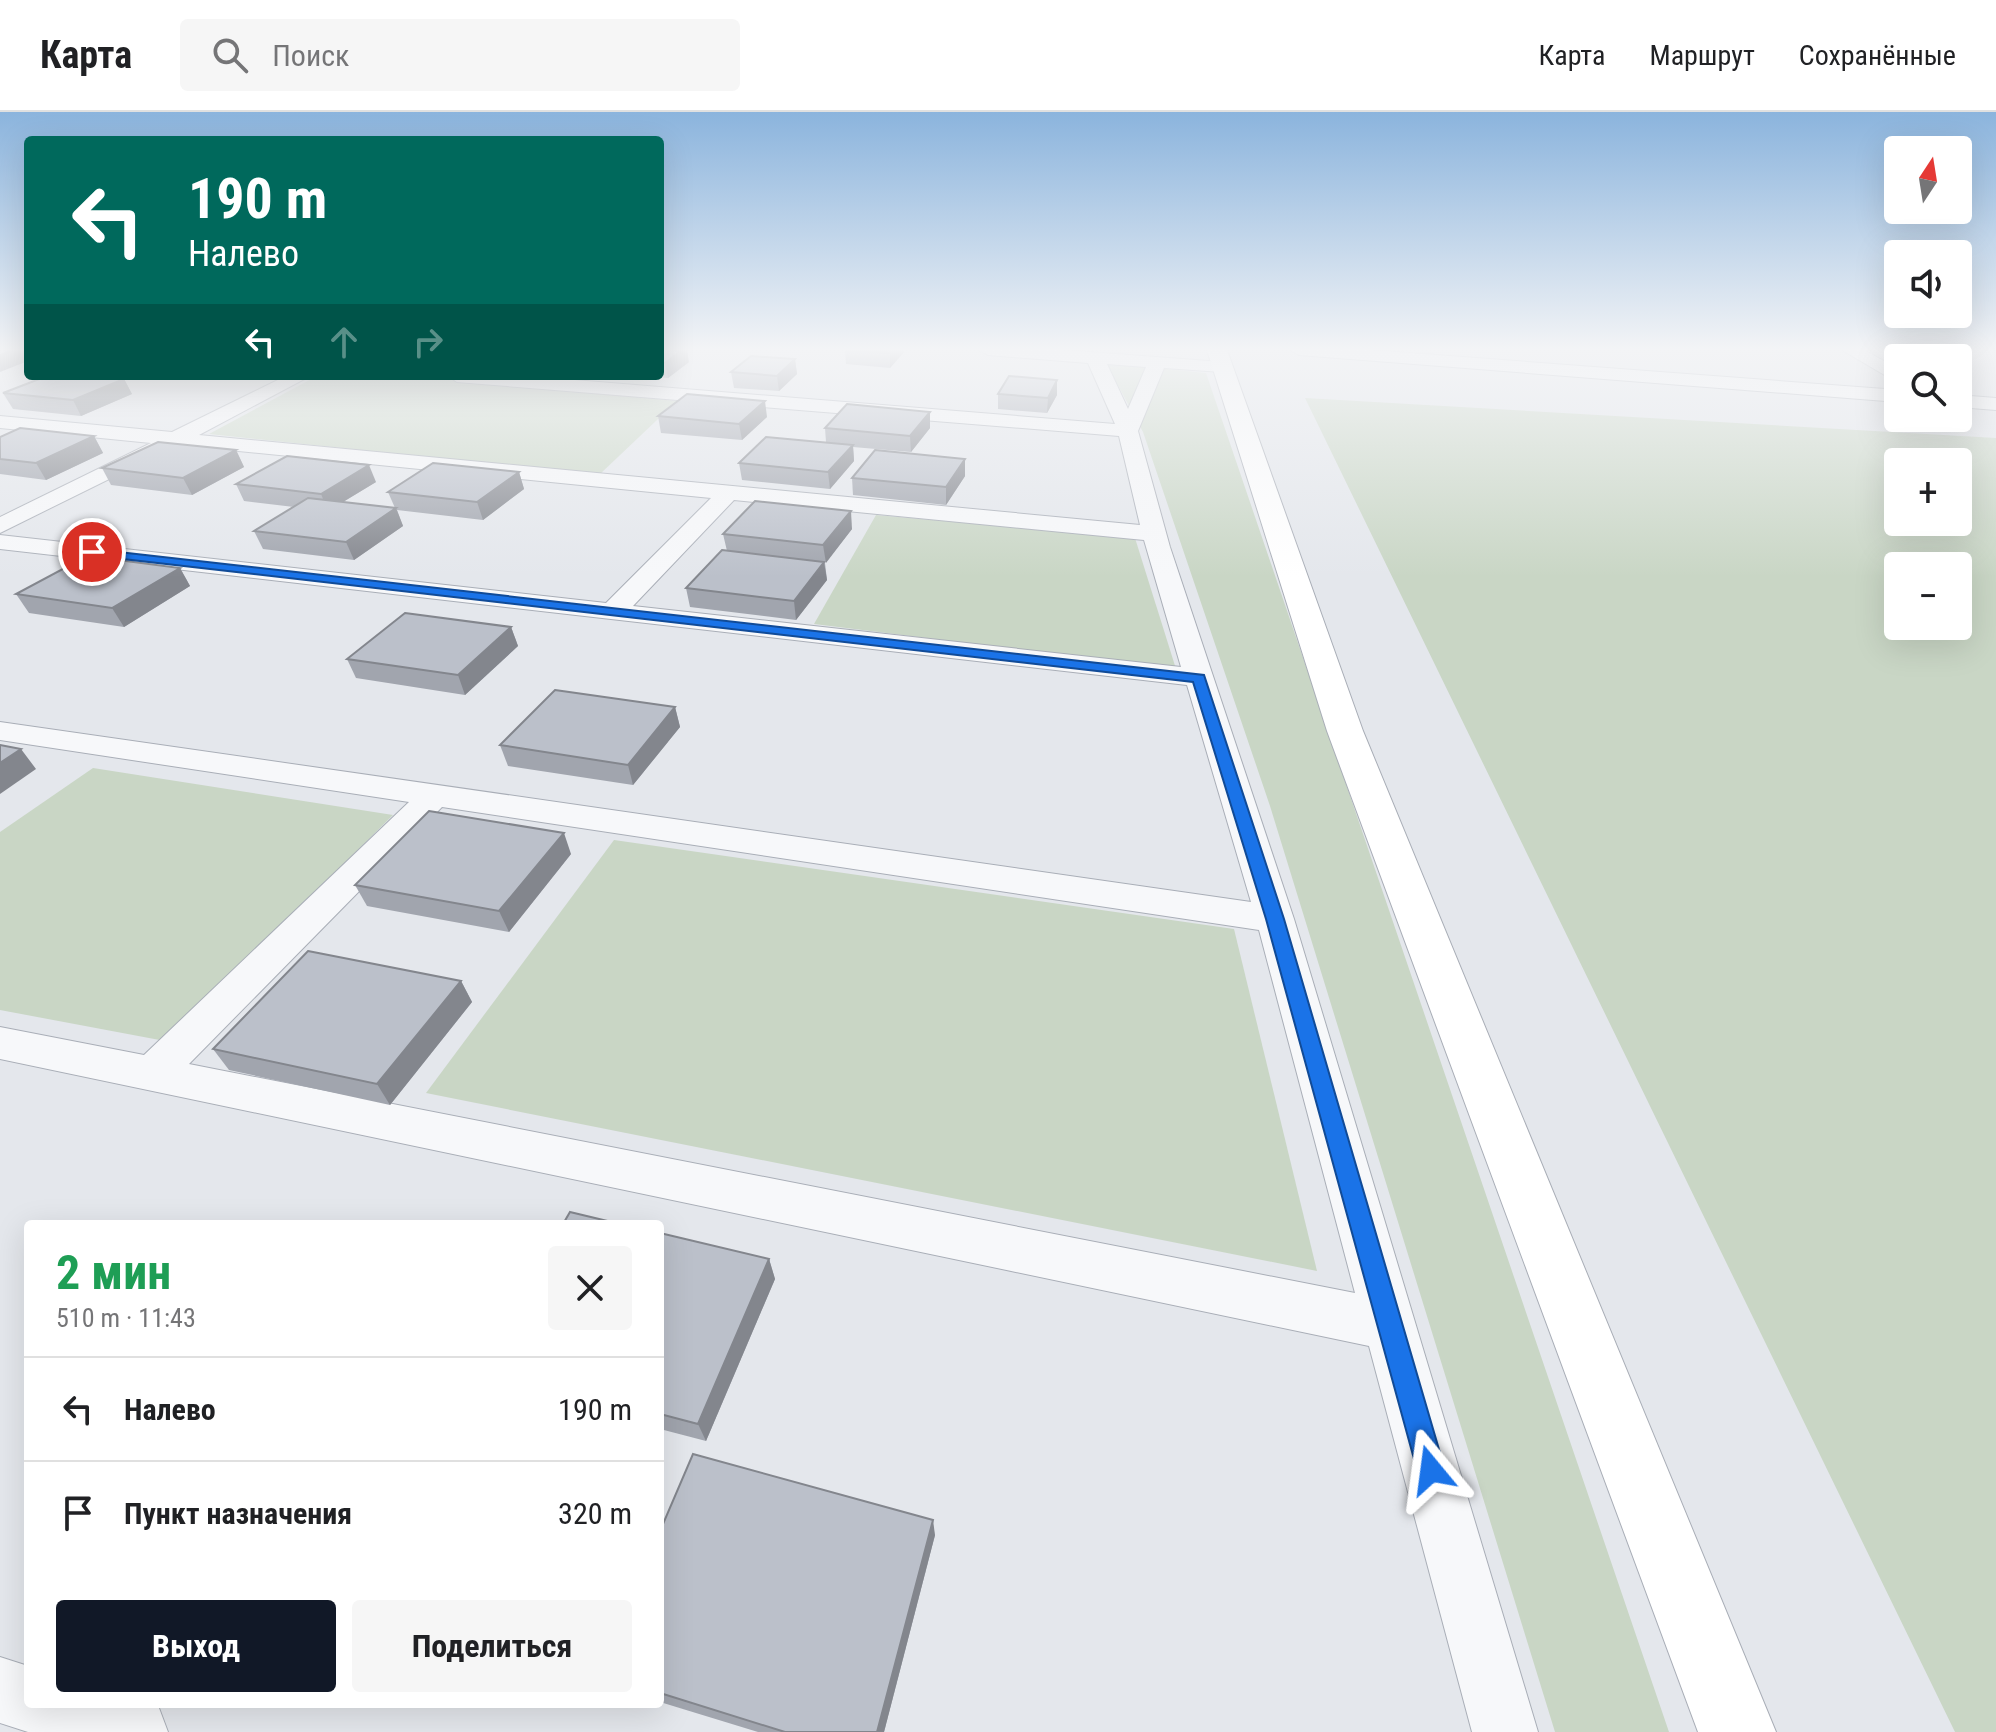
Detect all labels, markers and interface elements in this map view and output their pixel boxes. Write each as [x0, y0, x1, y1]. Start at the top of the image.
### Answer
search box [180, 19, 740, 91]
text: Карта [40, 33, 132, 77]
icon: search [208, 33, 252, 77]
text: Поиск [272, 38, 349, 73]
text: Карта [1539, 39, 1605, 72]
text: Маршрут [1649, 39, 1755, 72]
text: Сохранённые [1799, 39, 1956, 72]
north arrow [1884, 136, 1972, 224]
map controls [1884, 136, 1972, 640]
text: 190 m [188, 166, 327, 232]
icon: left [56, 168, 160, 272]
text: Налево [188, 233, 299, 275]
button: sound [1884, 240, 1972, 328]
icon: left [238, 320, 282, 364]
icon: ahead [322, 320, 366, 364]
icon: right [406, 320, 450, 364]
button: search [1884, 344, 1972, 432]
button: + [1884, 448, 1972, 536]
pin [58, 518, 126, 586]
icon: arrive [70, 530, 114, 574]
button: − [1884, 552, 1972, 640]
text: 2 мин [56, 1244, 171, 1301]
button: close [548, 1246, 632, 1330]
text: 510 m · 11:43 [56, 1303, 196, 1333]
icon: left [56, 1387, 100, 1431]
text: Налево [124, 1392, 216, 1427]
text: 190 m [558, 1392, 632, 1427]
position arrow [1389, 1428, 1473, 1512]
icon: arrive [56, 1491, 100, 1535]
text: Пункт назначения [124, 1496, 352, 1531]
text: 320 m [558, 1496, 632, 1531]
button: Выход [56, 1600, 336, 1692]
button: Поделиться [352, 1600, 632, 1692]

